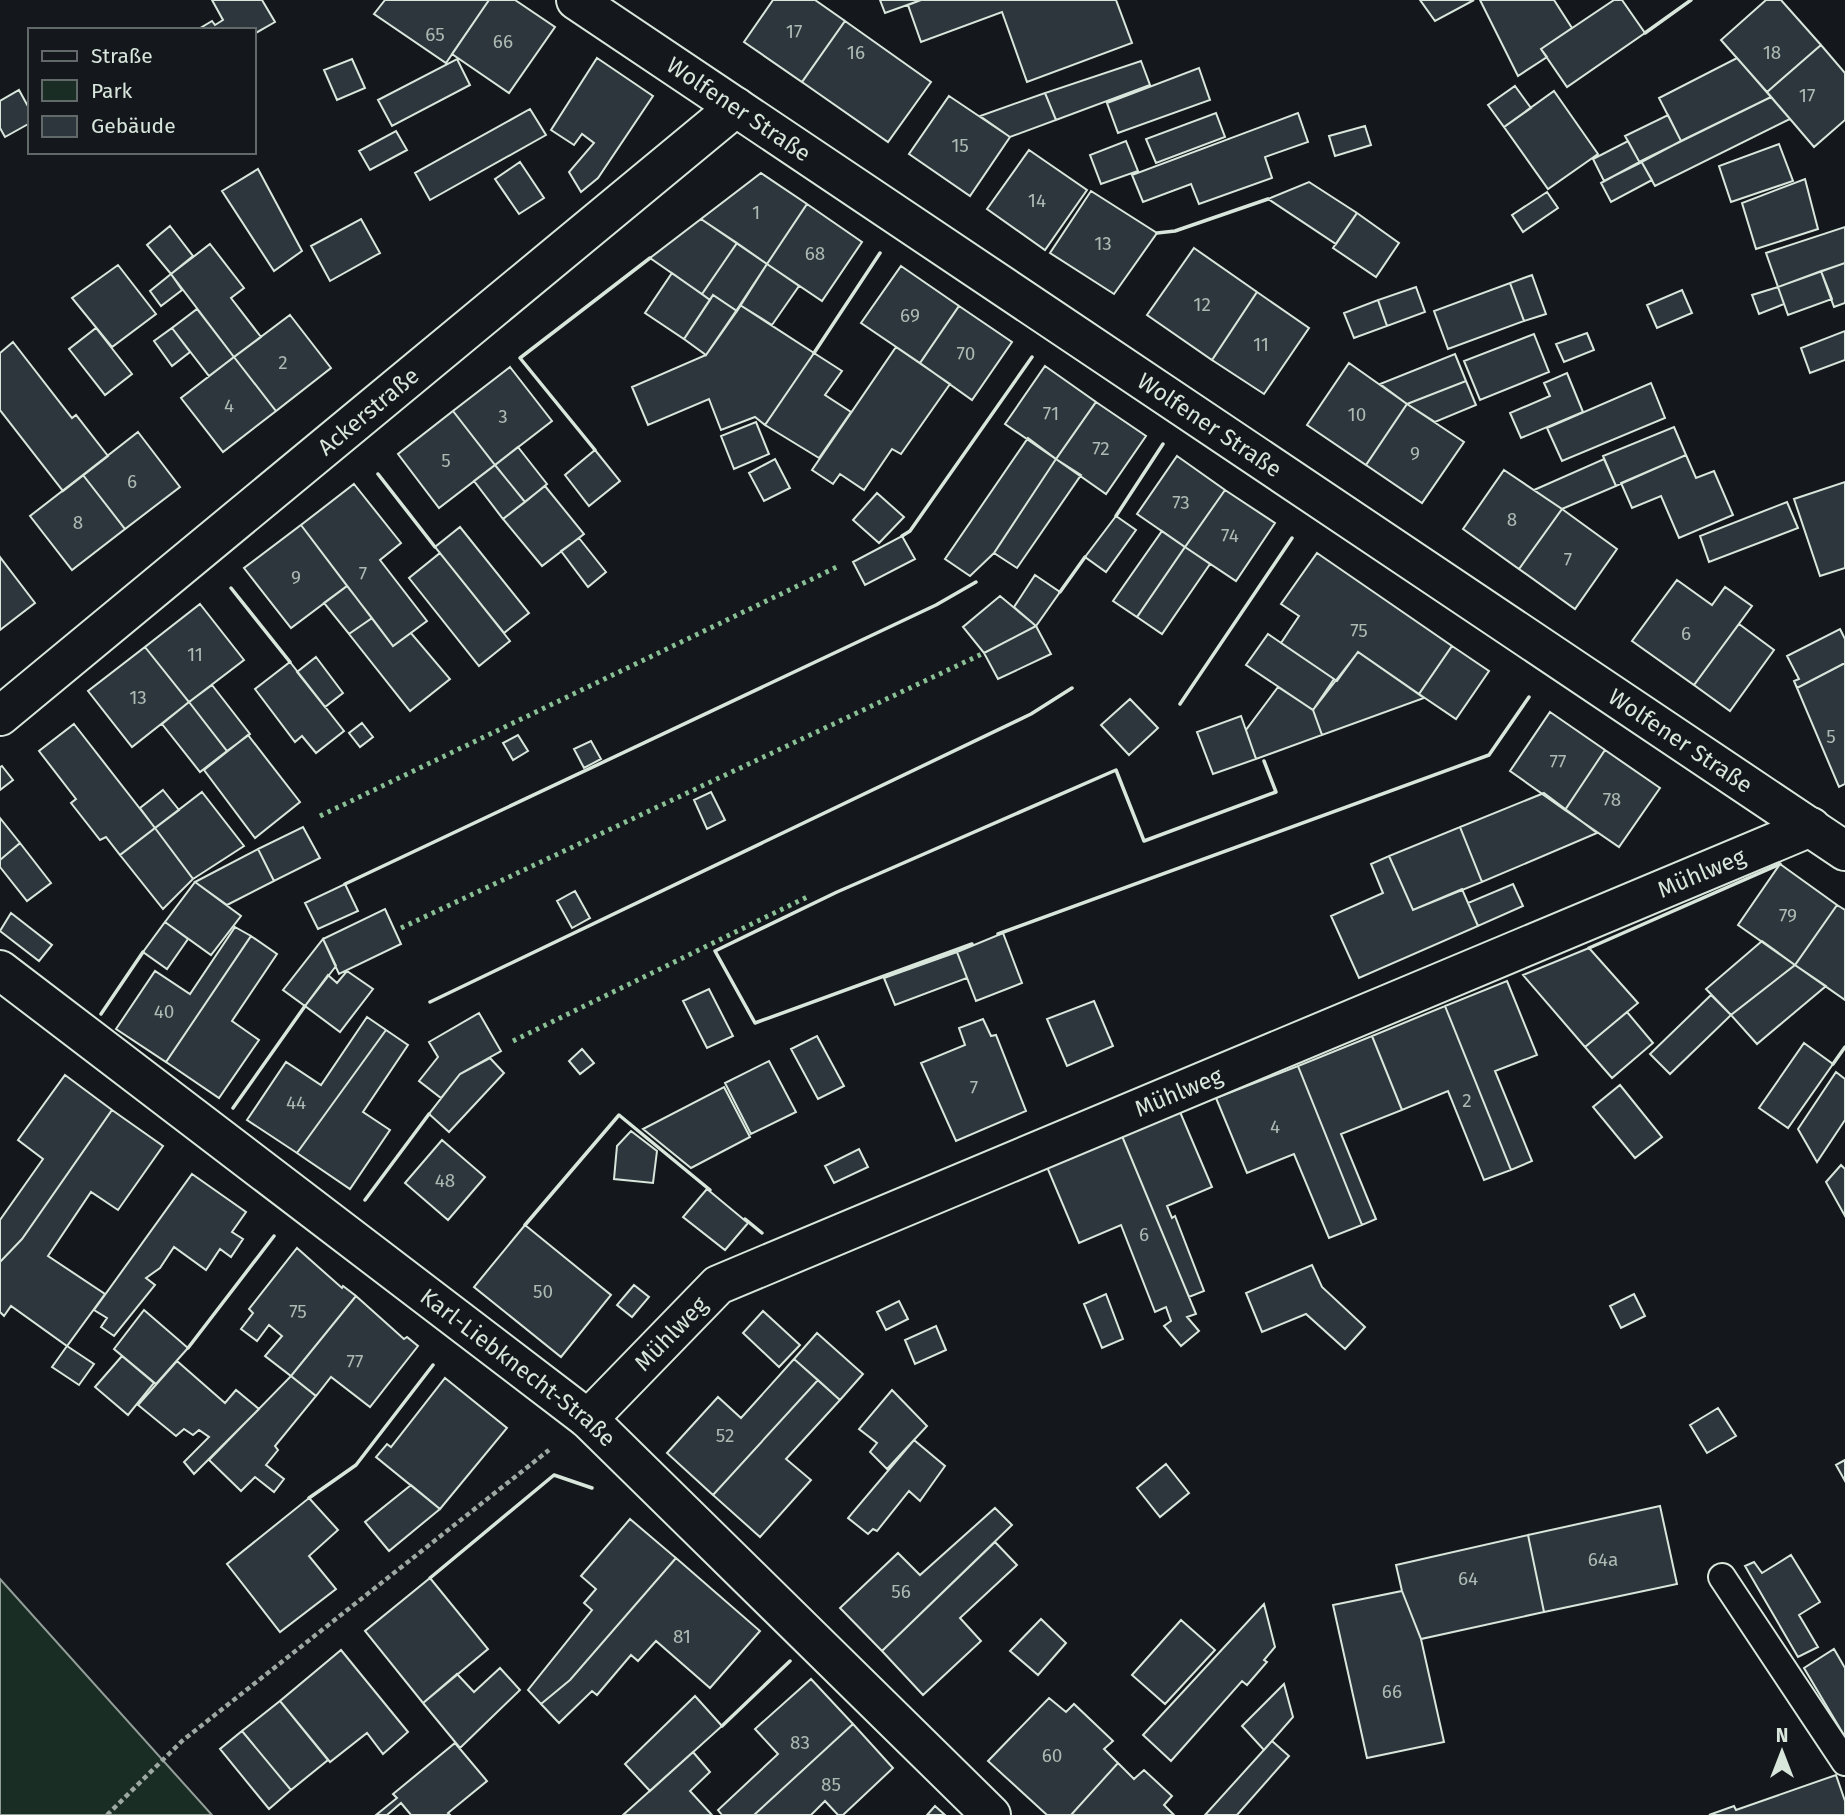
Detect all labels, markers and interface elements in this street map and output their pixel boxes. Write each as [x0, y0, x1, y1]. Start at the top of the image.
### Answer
house number: 17 [786, 20, 802, 43]
house number: 65 [425, 23, 445, 46]
legend [28, 28, 256, 154]
house number: 66 [493, 30, 513, 53]
house number: 16 [847, 41, 865, 64]
house number: 18 [1763, 41, 1781, 64]
text: Straße [91, 43, 153, 69]
street label: Wolfener Straße [661, 51, 816, 167]
text: Park [91, 78, 133, 104]
house number: 17 [1799, 84, 1815, 107]
text: Gebäude [91, 113, 176, 139]
house number: 15 [951, 134, 969, 157]
house number: 14 [1028, 189, 1046, 212]
house number: 1 [752, 201, 760, 224]
house number: 13 [1094, 232, 1112, 255]
house number: 68 [805, 242, 825, 265]
house number: 12 [1193, 293, 1211, 316]
house number: 69 [900, 304, 920, 327]
house number: 11 [1253, 333, 1269, 356]
house number: 70 [957, 342, 975, 365]
house number: 2 [278, 351, 288, 374]
street label: Ackerstraße [312, 361, 424, 461]
street label: Wolfener Straße [1132, 367, 1287, 483]
house number: 4 [224, 394, 234, 417]
house number: 71 [1043, 402, 1059, 425]
house number: 10 [1348, 403, 1366, 426]
house number: 3 [498, 405, 508, 428]
house number: 72 [1092, 437, 1110, 460]
house number: 9 [1410, 442, 1420, 465]
house number: 5 [441, 449, 451, 472]
house number: 6 [127, 470, 137, 493]
house number: 73 [1172, 491, 1190, 514]
house number: 8 [1507, 508, 1517, 531]
house number: 8 [73, 511, 83, 534]
house number: 74 [1221, 524, 1239, 547]
house number: 7 [1564, 548, 1572, 571]
house number: 7 [359, 562, 367, 585]
house number: 9 [291, 566, 301, 589]
house number: 75 [1350, 619, 1368, 642]
house number: 6 [1681, 622, 1691, 645]
house number: 11 [187, 643, 203, 666]
street label: Wolfener Straße [1603, 682, 1758, 799]
house number: 13 [129, 686, 147, 709]
house number: 5 [1826, 725, 1836, 748]
house number: 77 [1550, 750, 1566, 773]
house number: 78 [1603, 788, 1621, 811]
street label: Mühlweg [1653, 842, 1750, 904]
house number: 79 [1779, 904, 1797, 927]
house number: 40 [154, 1000, 174, 1023]
street label: Mühlweg [1130, 1061, 1227, 1123]
house number: 7 [970, 1076, 978, 1099]
house number: 2 [1462, 1089, 1472, 1112]
house number: 44 [286, 1091, 306, 1114]
house number: 4 [1270, 1115, 1280, 1138]
house number: 48 [435, 1169, 455, 1192]
house number: 6 [1139, 1223, 1149, 1246]
house number: 50 [533, 1280, 553, 1303]
street label: Karl-Liebknecht-Straße [415, 1282, 622, 1452]
street label: Mühlweg [629, 1291, 713, 1377]
house number: 75 [289, 1300, 307, 1323]
house number: 77 [347, 1350, 363, 1373]
house number: 52 [716, 1424, 734, 1447]
house number: 64a [1588, 1548, 1618, 1571]
house number: 64 [1458, 1567, 1478, 1590]
house number: 56 [891, 1580, 911, 1603]
house number: 81 [673, 1625, 691, 1648]
house number: 66 [1382, 1680, 1402, 1703]
north arrow [1747, 1717, 1817, 1787]
text: N [1776, 1724, 1788, 1747]
house number: 83 [790, 1731, 810, 1754]
house number: 60 [1042, 1744, 1062, 1767]
house number: 85 [821, 1773, 841, 1796]

